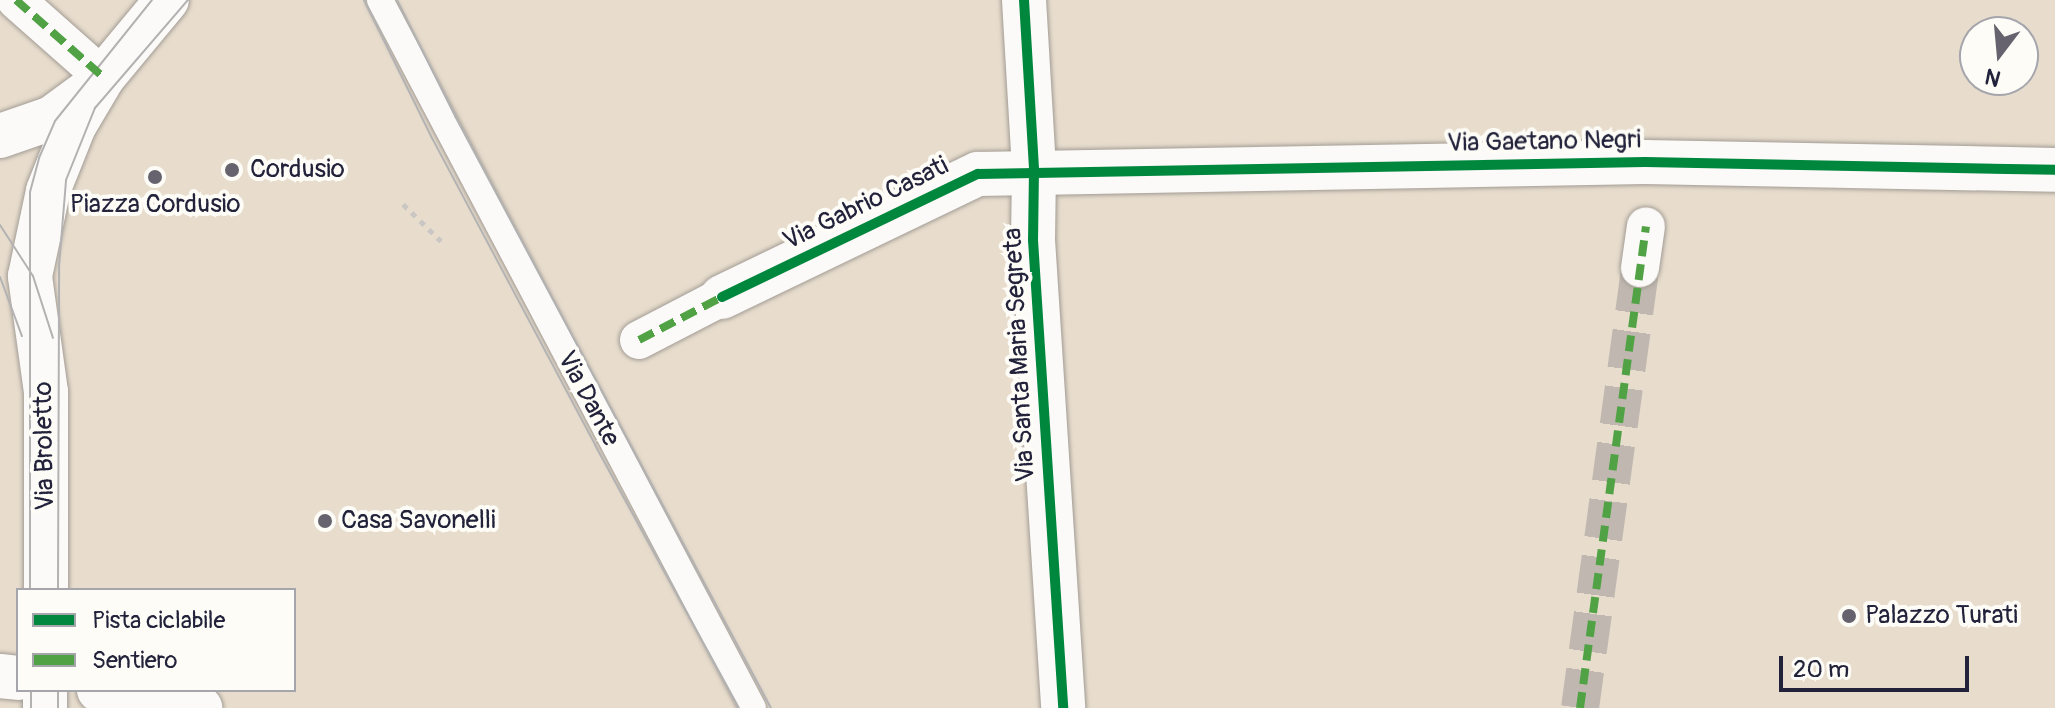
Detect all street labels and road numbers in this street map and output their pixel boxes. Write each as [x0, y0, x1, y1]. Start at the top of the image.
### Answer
street label: Via Gaetano Negri [1447, 125, 1641, 159]
street label: Via Gabrio Casati [778, 151, 954, 257]
street label: Via Santa Maria Segreta [998, 227, 1042, 483]
street label: Via Dante [550, 346, 626, 452]
street label: Via Broletto [28, 381, 62, 511]

